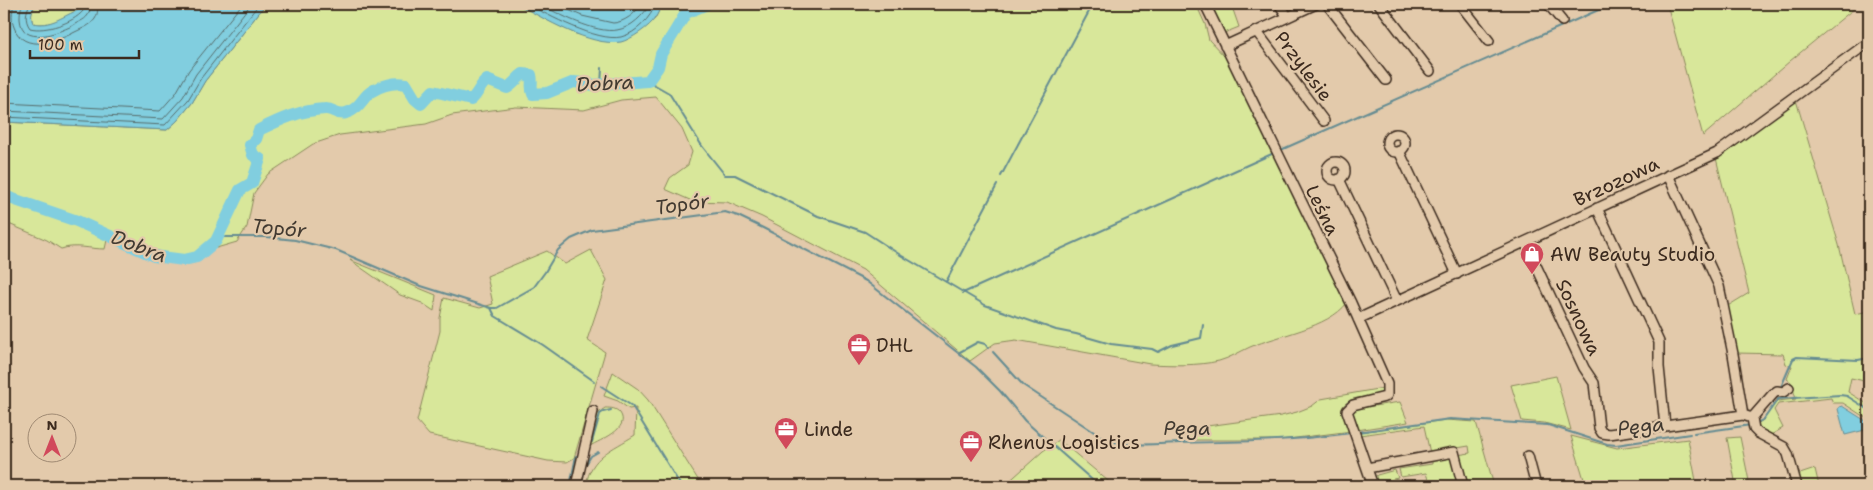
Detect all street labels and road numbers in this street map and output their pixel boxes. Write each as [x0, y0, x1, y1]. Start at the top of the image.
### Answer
street label: Przylesie [1269, 26, 1338, 106]
street label: Brzozowa [1570, 151, 1663, 212]
street label: Leśna [1300, 181, 1345, 240]
street label: Sosnowa [1550, 275, 1607, 360]

